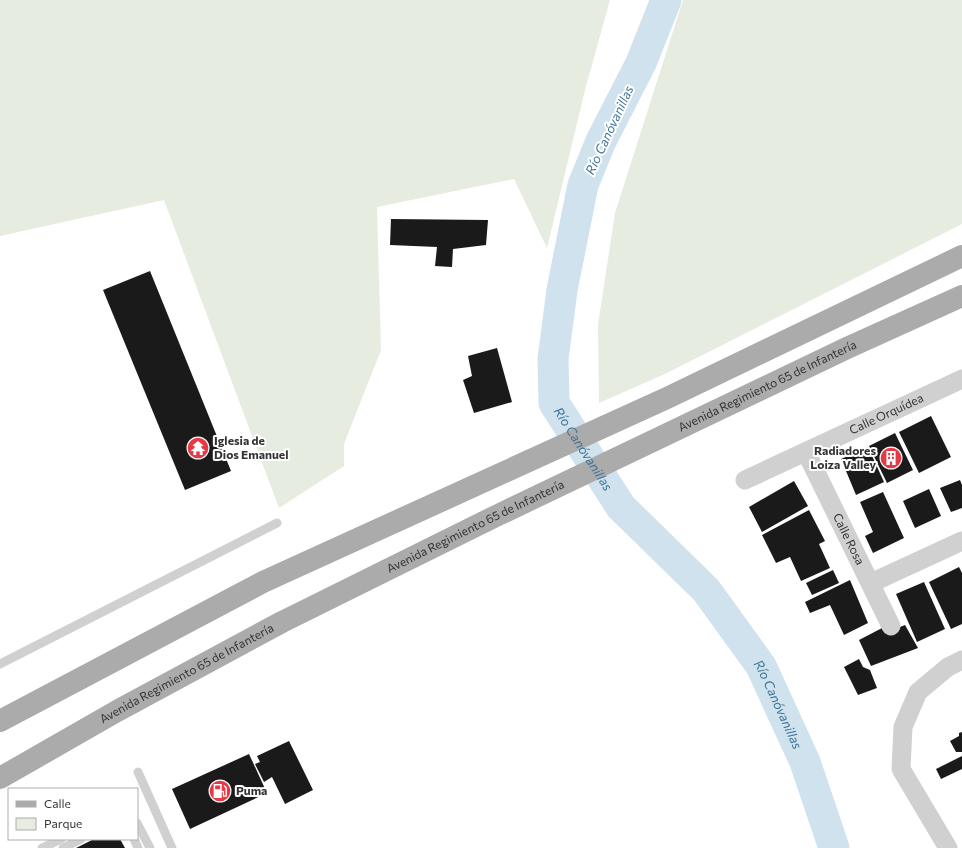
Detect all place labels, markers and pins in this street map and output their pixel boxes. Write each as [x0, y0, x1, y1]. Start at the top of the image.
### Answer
place label: Iglesia de Dios Emanuel [214, 433, 288, 461]
temple icon: Iglesia de Dios Emanuel [185, 435, 211, 461]
place label: Radiadores Loiza Valley [810, 443, 876, 471]
building icon: Radiadores Loiza Valley [878, 445, 904, 471]
fuel station icon: Puma [207, 778, 233, 804]
place label: Puma [236, 783, 267, 797]

